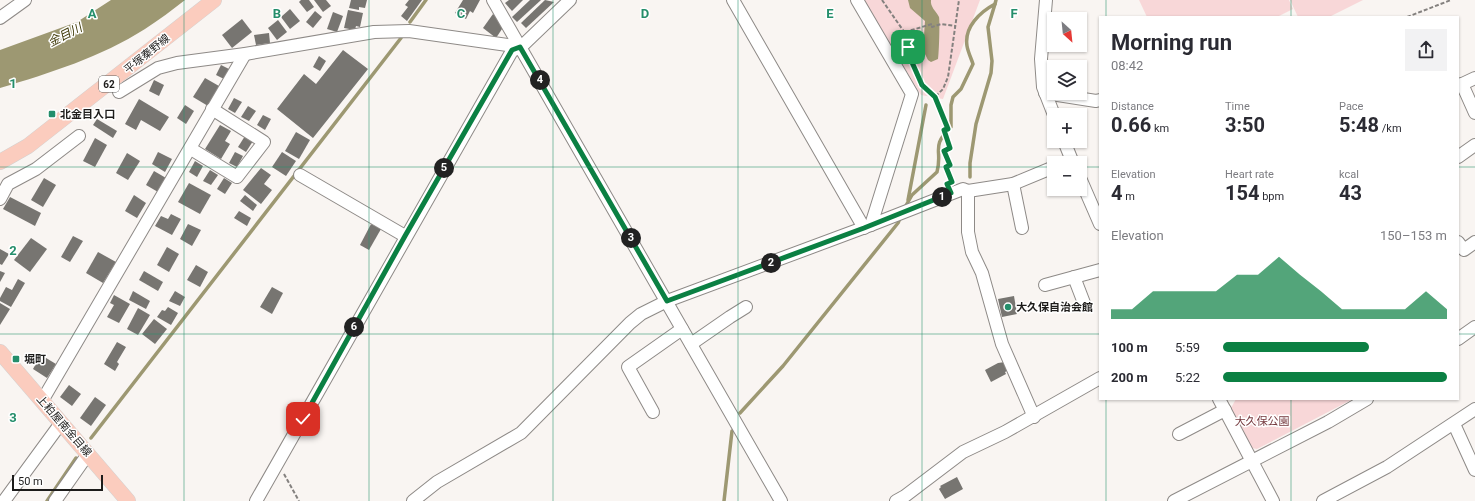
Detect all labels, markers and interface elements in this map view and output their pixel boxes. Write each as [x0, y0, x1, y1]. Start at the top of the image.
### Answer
text: A [88, 6, 97, 21]
text: B [273, 6, 281, 21]
text: C [457, 6, 466, 21]
text: D [641, 6, 649, 21]
text: E [826, 6, 834, 21]
text: F [1010, 6, 1018, 21]
north arrow [1047, 12, 1087, 52]
map controls [1047, 12, 1087, 196]
water label: 金目川 [46, 20, 86, 49]
button: share [1405, 29, 1447, 71]
pin [891, 30, 925, 64]
text: Morning run [1111, 30, 1232, 55]
street label: 平塚秦野線 [122, 32, 172, 76]
icon: arrive [897, 36, 919, 58]
text: 08:42 [1111, 58, 1143, 73]
button: layers [1047, 60, 1087, 100]
pin: 4 [530, 70, 550, 90]
text: 4 [537, 73, 543, 86]
text: 1 [9, 76, 17, 91]
road number: 62 [99, 76, 119, 92]
text: Distance [1111, 100, 1154, 113]
text: Time [1225, 100, 1250, 113]
text: Pace [1339, 100, 1363, 113]
place label: 北金目入口 [60, 108, 115, 121]
button: + [1047, 108, 1087, 148]
marker: 北金目入口 [47, 109, 57, 119]
text: 0.66 [1111, 113, 1151, 137]
text: 3:50 [1225, 113, 1265, 137]
text: 5:48 [1339, 113, 1379, 137]
text: km [1151, 122, 1169, 135]
text: /km [1379, 122, 1402, 135]
button: − [1047, 156, 1087, 196]
pin: 5 [434, 158, 454, 178]
text: 5 [441, 161, 447, 174]
text: Elevation [1111, 168, 1156, 181]
text: Heart rate [1225, 168, 1274, 181]
text: kcal [1339, 168, 1359, 181]
text: 4 [1111, 181, 1122, 205]
text: 154 [1225, 181, 1259, 205]
text: 43 [1339, 181, 1362, 205]
pin: 1 [932, 187, 952, 207]
text: 1 [939, 190, 945, 203]
text: m [1122, 190, 1135, 203]
text: bpm [1259, 190, 1284, 203]
pin: 3 [621, 228, 641, 248]
text: Elevation [1111, 228, 1164, 243]
text: 150–153 m [1380, 228, 1447, 243]
text: 3 [628, 231, 634, 244]
text: 2 [9, 243, 17, 258]
pin: 2 [761, 253, 781, 273]
text: 2 [768, 256, 774, 269]
place label: 大久保自治会館 [1016, 301, 1093, 314]
marker: 大久保自治会館 [1003, 302, 1013, 312]
pin: 6 [344, 317, 364, 337]
text: 6 [351, 320, 357, 333]
text: 100 m [1111, 340, 1148, 355]
text: 5:59 [1175, 340, 1200, 355]
place label: 堀町 [24, 353, 46, 366]
marker: 堀町 [11, 354, 21, 364]
text: 200 m [1111, 370, 1148, 385]
text: 5:22 [1175, 370, 1200, 385]
street label: 上粕屋南金目線 [34, 393, 94, 459]
pin [286, 402, 320, 436]
icon: check [292, 408, 314, 430]
text: 3 [9, 410, 17, 425]
park label: 大久保公園 [1235, 415, 1290, 428]
scale bar [12, 473, 103, 492]
text: 50 m [18, 475, 43, 488]

